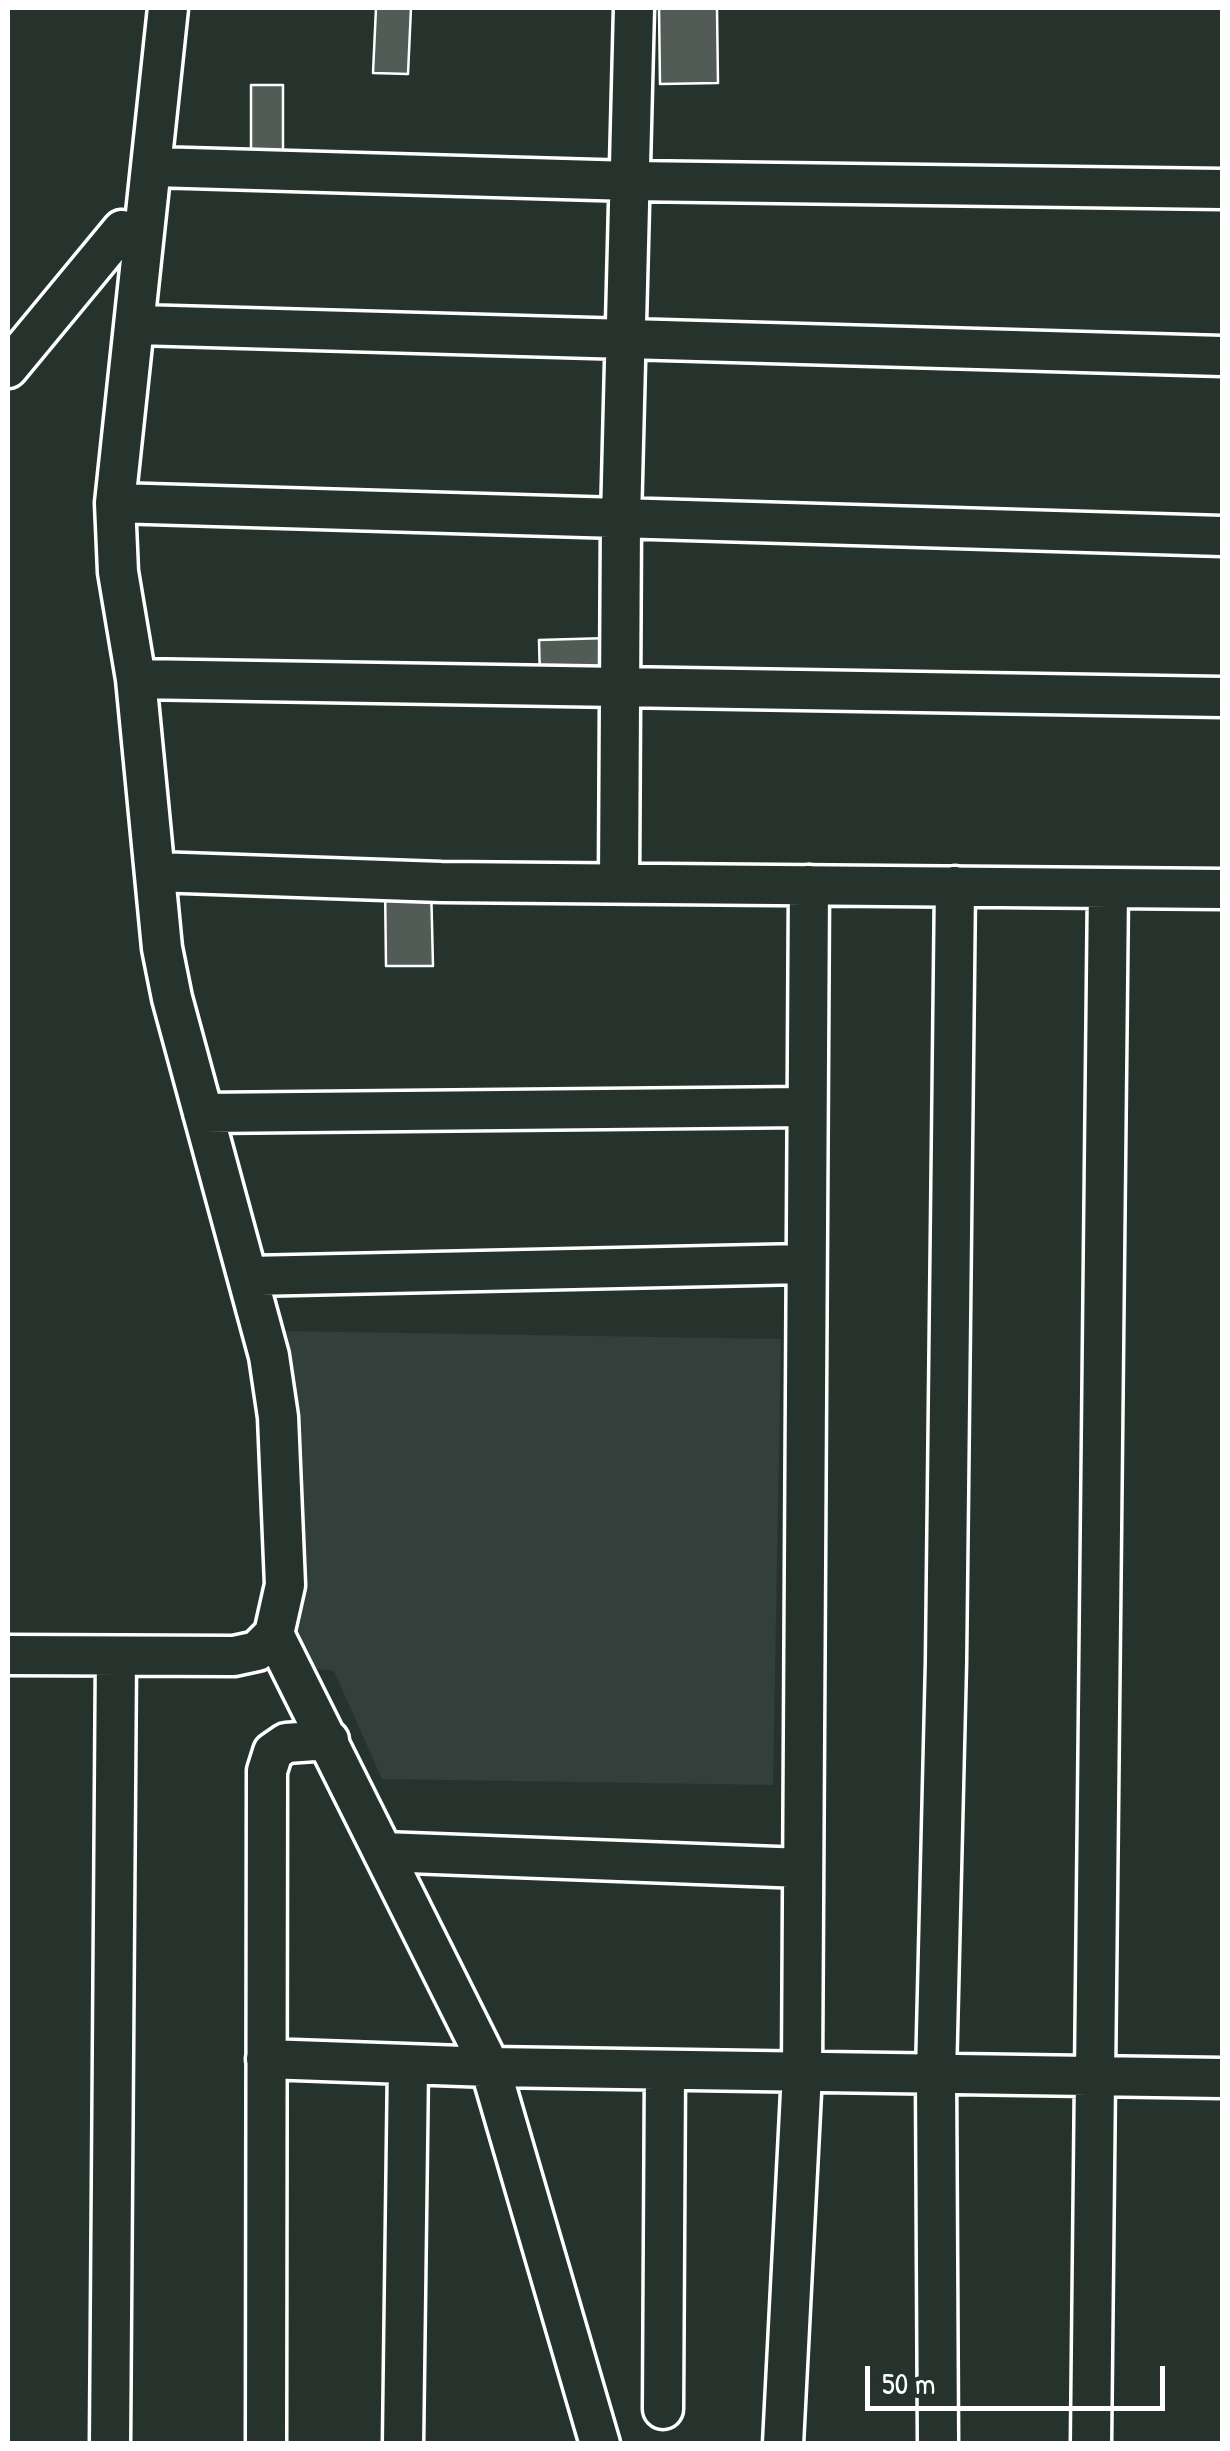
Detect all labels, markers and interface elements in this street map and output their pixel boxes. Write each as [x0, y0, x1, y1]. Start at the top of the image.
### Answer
scale bar [870, 2346, 1170, 2408]
text: 50 m [882, 2363, 935, 2403]

